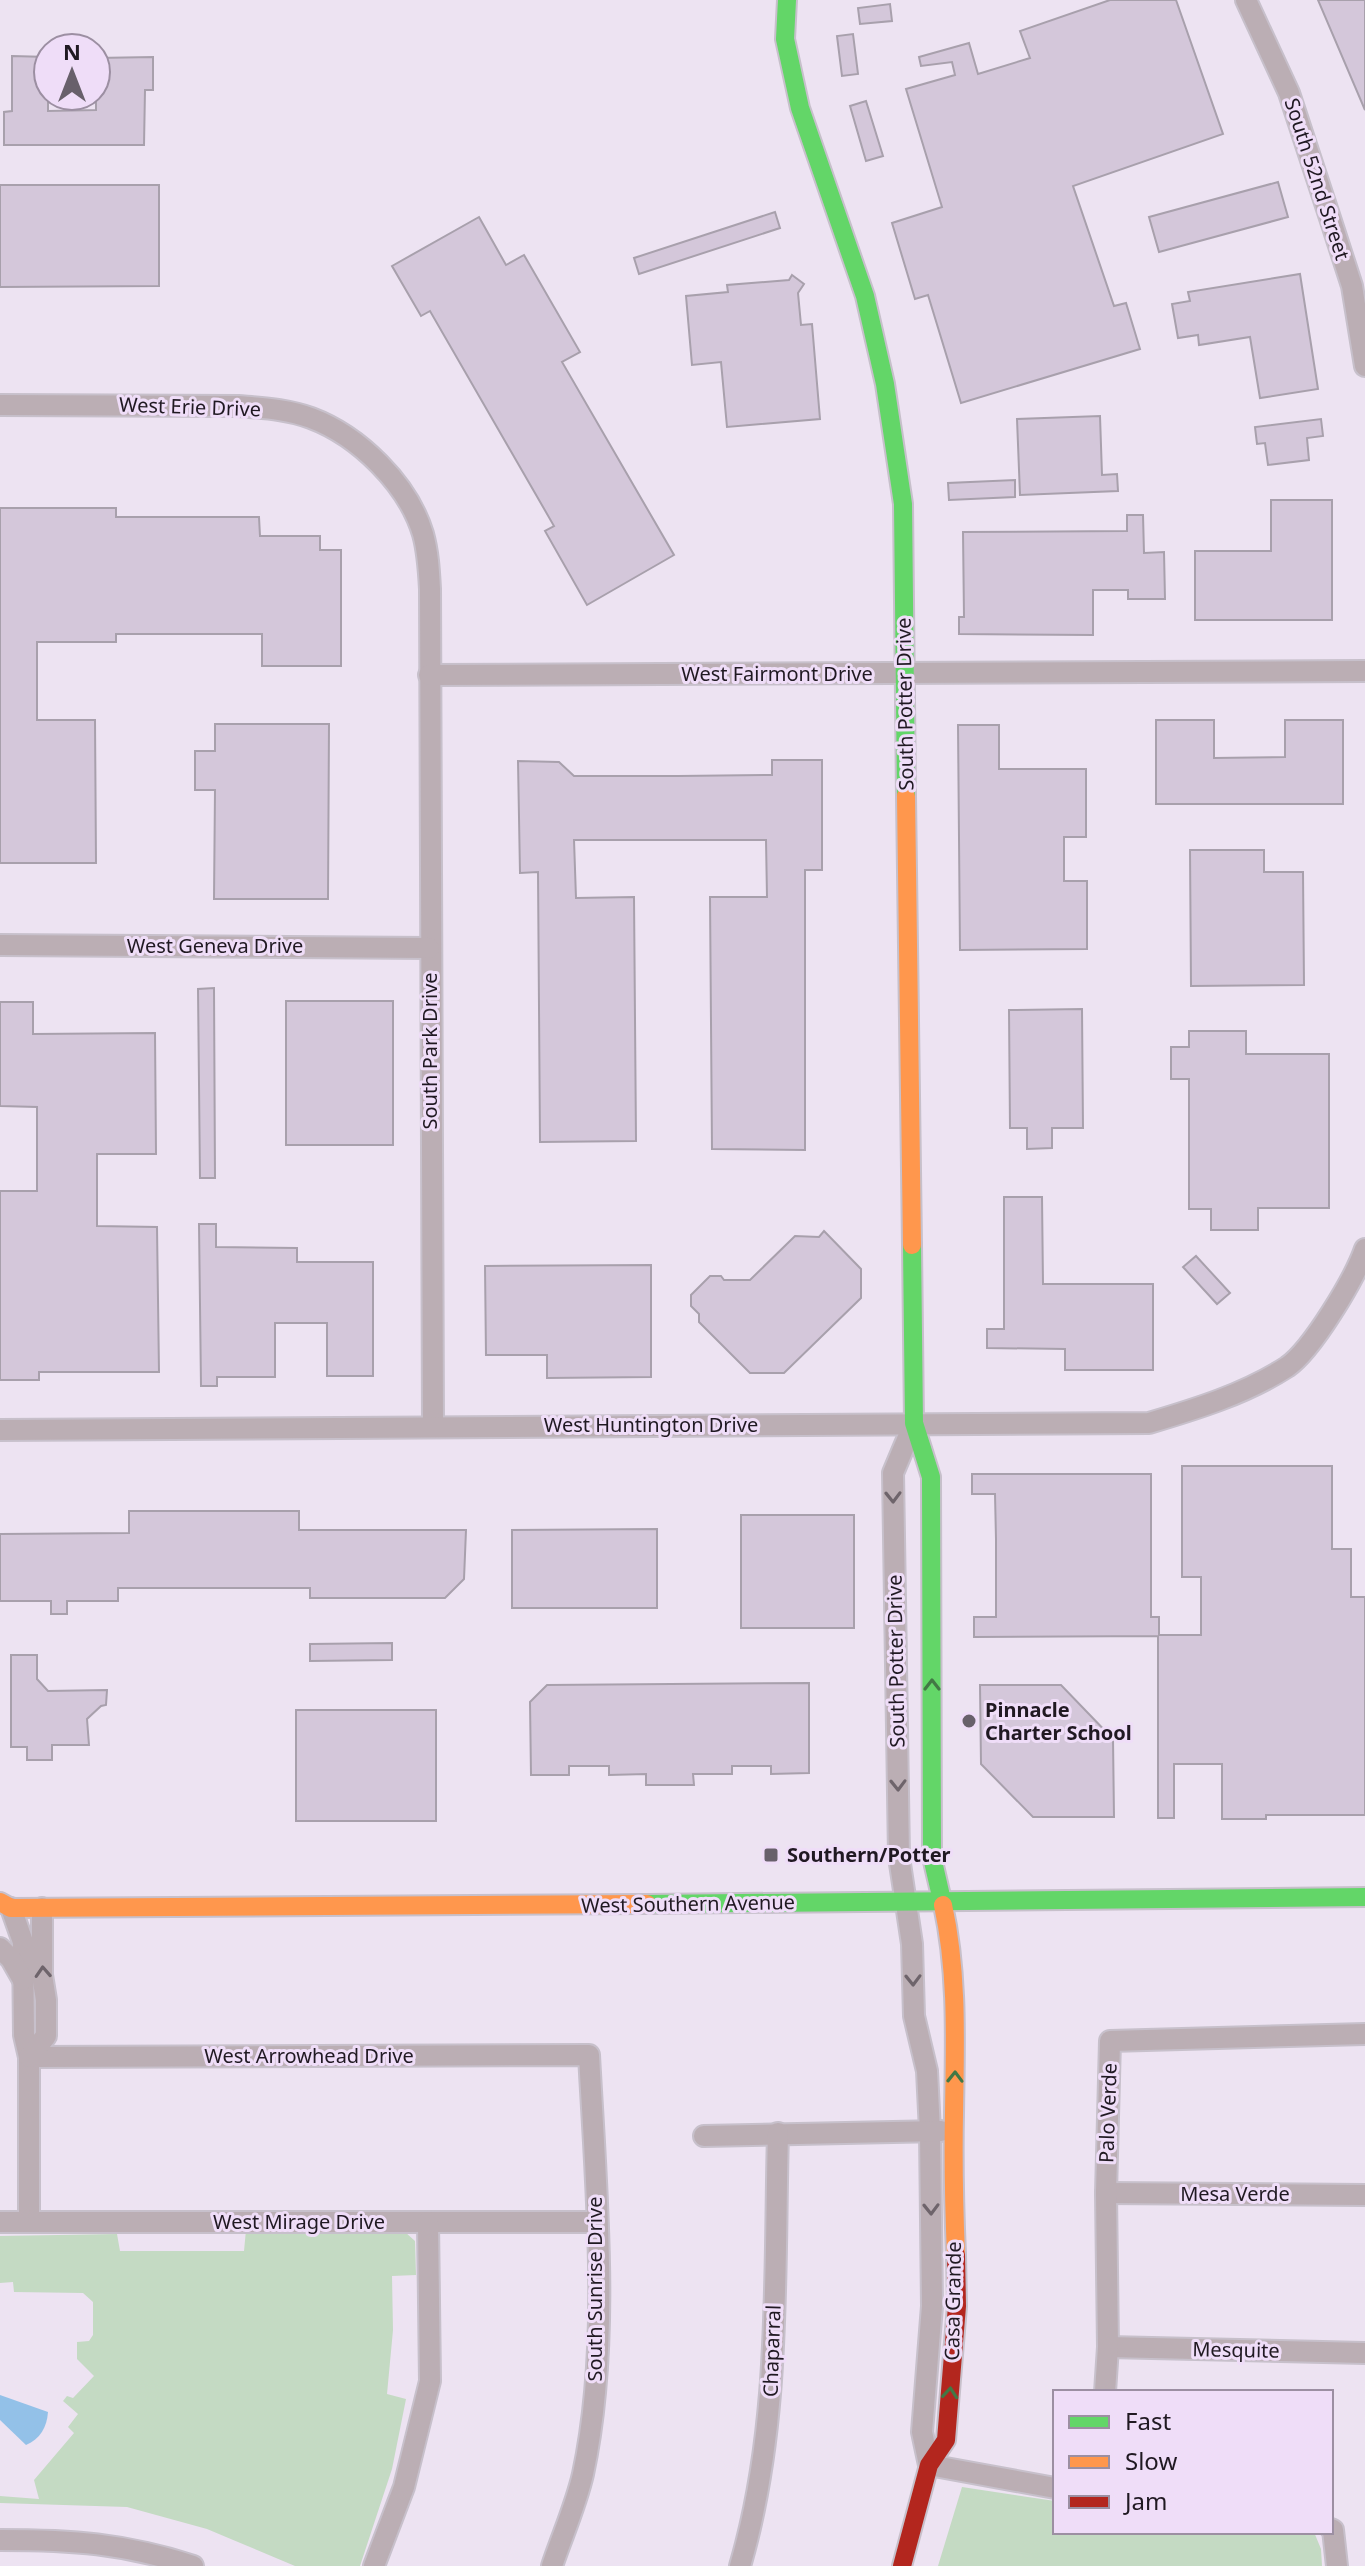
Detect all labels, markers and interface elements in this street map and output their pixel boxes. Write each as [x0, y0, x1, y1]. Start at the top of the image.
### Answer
north arrow [32, 32, 112, 112]
text: N [63, 36, 81, 66]
street label: South 52nd Street [1279, 94, 1356, 263]
street label: West Erie Drive [119, 391, 261, 422]
street label: South Potter Drive [889, 617, 920, 791]
street label: West Fairmont Drive [681, 660, 873, 687]
street label: West Geneva Drive [127, 932, 303, 959]
street label: South Park Drive [416, 972, 443, 1130]
street label: West Huntington Drive [544, 1411, 758, 1438]
one-way arrow [884, 1491, 902, 1504]
street label: South Potter Drive [880, 1574, 911, 1748]
one-way arrow [923, 1678, 941, 1691]
place label: Pinnacle Charter School [985, 1696, 1132, 1746]
marker: Pinnacle Charter School [960, 1712, 978, 1730]
one-way arrow [889, 1779, 906, 1792]
place label: Southern/Potter [787, 1841, 951, 1868]
marker: Southern/Potter [762, 1846, 780, 1864]
street label: West Southern Avenue [581, 1888, 795, 1919]
one-way arrow [35, 1965, 52, 1978]
one-way arrow [904, 1974, 921, 1987]
street label: West Arrowhead Drive [204, 2042, 414, 2069]
street label: Palo Verde [1092, 2062, 1123, 2163]
one-way arrow [946, 2070, 964, 2083]
street label: Mesa Verde [1180, 2180, 1290, 2207]
street label: South Sunrise Drive [581, 2197, 608, 2381]
one-way arrow [922, 2203, 940, 2216]
street label: West Mirage Drive [213, 2208, 385, 2235]
street label: Casa Grande [938, 2241, 967, 2361]
street label: Chaparral [756, 2304, 787, 2398]
street label: Mesquite [1192, 2335, 1280, 2364]
one-way arrow [941, 2386, 958, 2399]
legend [1053, 2390, 1333, 2534]
text: Fast [1125, 2404, 1171, 2437]
text: Slow [1125, 2444, 1177, 2477]
text: Jam [1123, 2484, 1167, 2517]

